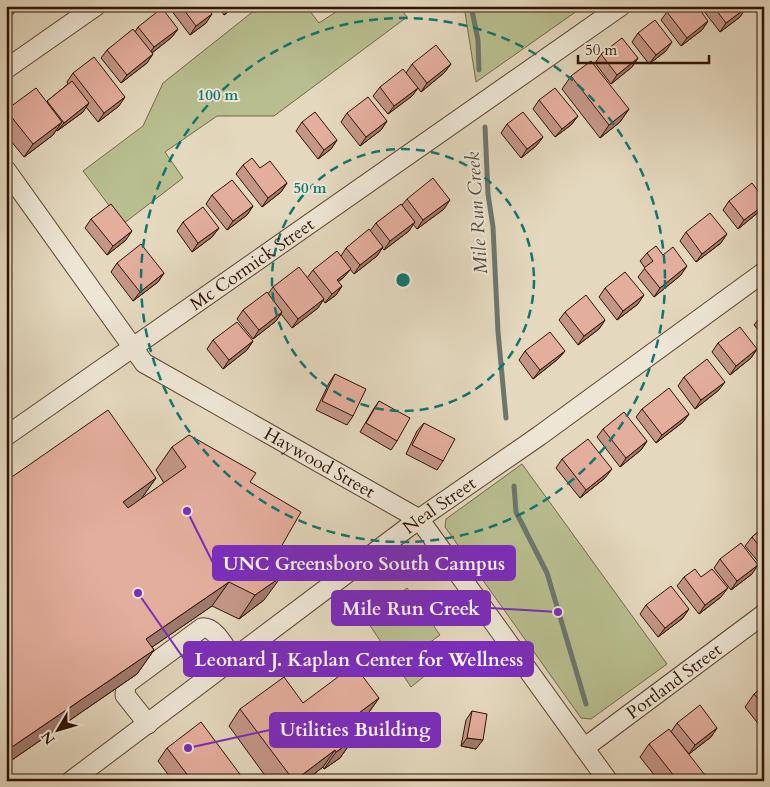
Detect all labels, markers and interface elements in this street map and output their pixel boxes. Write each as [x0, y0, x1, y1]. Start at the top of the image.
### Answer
scale bar [578, 32, 709, 64]
text: 50 m [585, 40, 617, 60]
text: 100 m [198, 85, 239, 105]
water label: Mile Run Creek [460, 150, 494, 275]
text: 50 m [293, 178, 327, 198]
street label: Mc Cormick Street [185, 212, 319, 316]
centre of rings [394, 271, 412, 289]
street label: Haywood Street [259, 421, 380, 504]
street label: Neal Street [397, 471, 481, 540]
callout: UNC Greensboro South Campus [213, 546, 515, 580]
text: UNC Greensboro South Campus [223, 551, 505, 577]
callout: Mile Run Creek [332, 591, 490, 625]
text: Mile Run Creek [342, 596, 480, 622]
street label: Portland Street [621, 637, 727, 725]
callout: Leonard J. Kaplan Center for Wellness [184, 642, 533, 676]
text: Leonard J. Kaplan Center for Wellness [195, 647, 523, 673]
north arrow [32, 704, 82, 754]
callout: Utilities Building [270, 713, 440, 747]
text: Utilities Building [280, 717, 431, 743]
text: N [37, 727, 59, 748]

